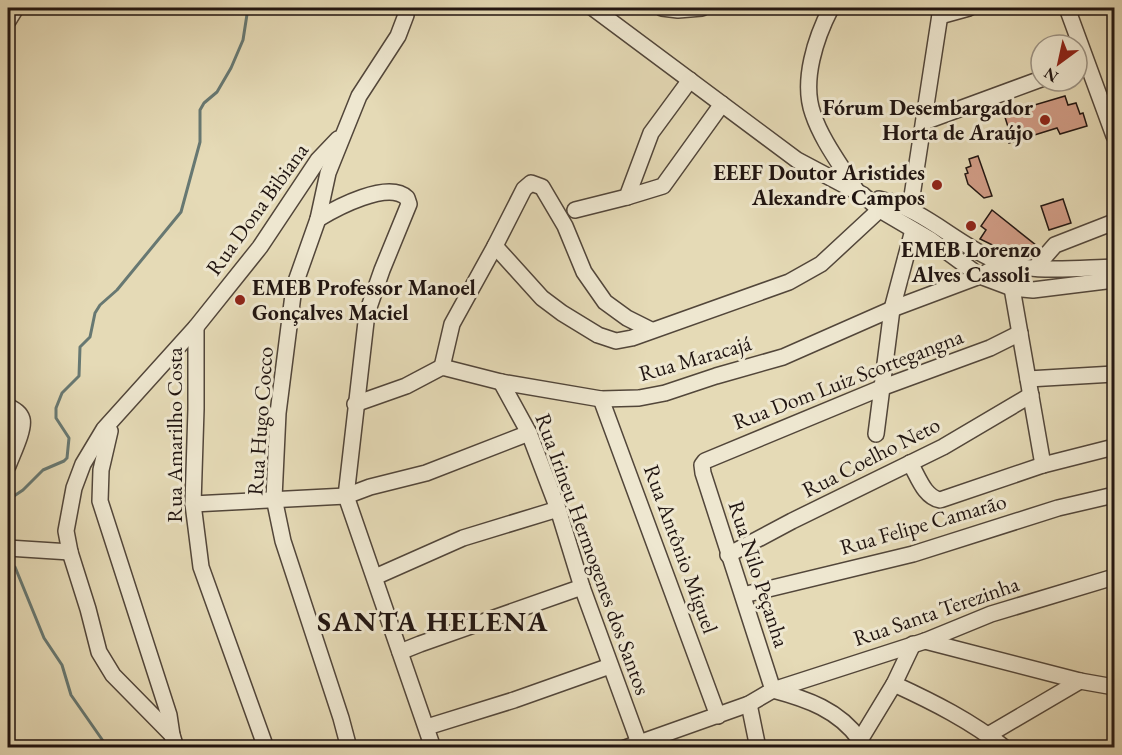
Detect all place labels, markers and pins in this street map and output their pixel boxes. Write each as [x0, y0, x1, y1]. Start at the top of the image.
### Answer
place label: Fórum Desembargador Horta de Araújo [823, 93, 1034, 147]
marker: Fórum Desembargador Horta de Araújo [1038, 113, 1052, 127]
place label: EEEF Doutor Aristides Alexandre Campos [713, 158, 925, 212]
marker: EEEF Doutor Aristides Alexandre Campos [930, 178, 944, 192]
marker: EMEB Lorenzo Alves Cassoli [964, 219, 978, 233]
place label: EMEB Lorenzo Alves Cassoli [901, 235, 1041, 289]
place label: EMEB Professor Manoel Gonçalves Maciel [252, 273, 476, 327]
marker: EMEB Professor Manoel Gonçalves Maciel [233, 293, 247, 307]

